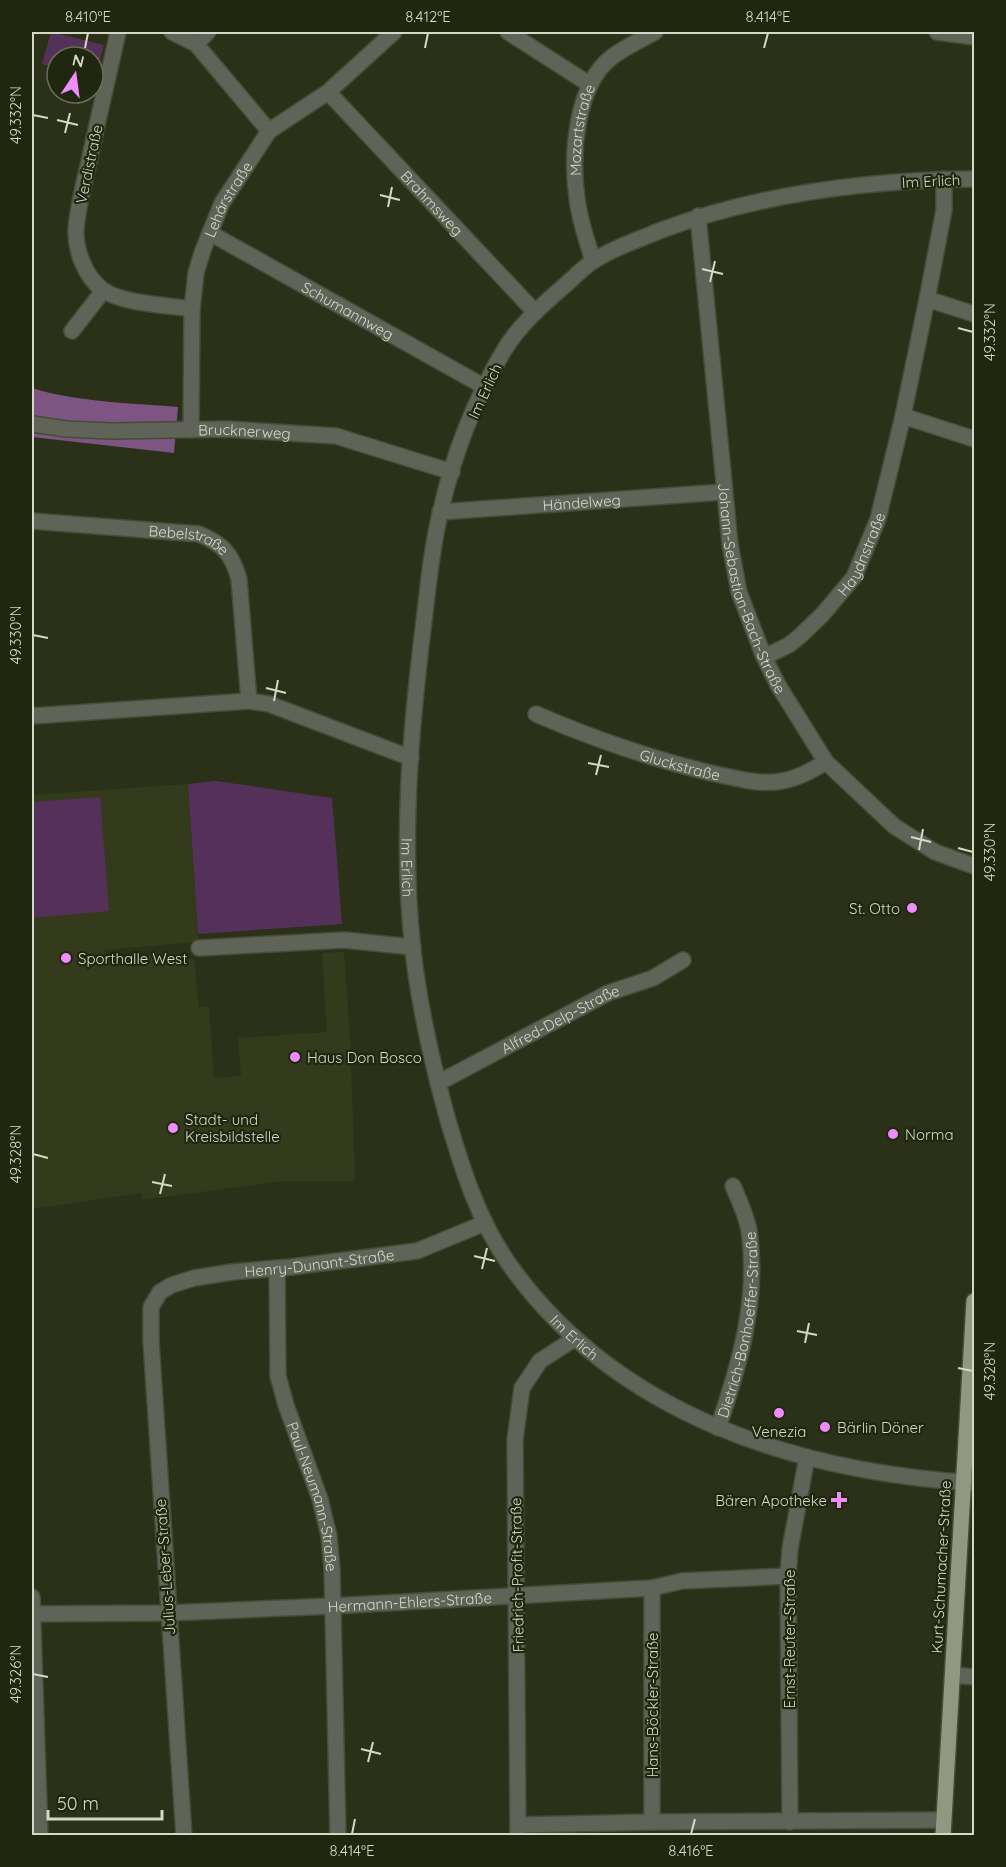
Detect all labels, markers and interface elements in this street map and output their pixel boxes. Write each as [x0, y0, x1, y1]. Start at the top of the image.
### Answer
text: 8.410°E [65, 7, 111, 26]
text: 8.412°E [405, 7, 451, 26]
text: 8.414°E [746, 7, 790, 26]
north arrow [45, 45, 105, 105]
text: N [70, 49, 86, 71]
street label: Mozartstraße [565, 81, 599, 176]
text: 49.332°N [6, 86, 25, 144]
street label: Verdistraße [71, 123, 107, 205]
street label: Lehárstraße [200, 157, 256, 240]
street label: Brahmsweg [397, 166, 467, 239]
street label: Im Erlich [901, 170, 961, 192]
street label: Schumannweg [299, 277, 397, 344]
text: 49.332°N [980, 303, 999, 361]
street label: Im Erlich [464, 360, 506, 422]
street label: Brucknerweg [198, 419, 291, 443]
street label: Johann-Sebastian-Bach-Straße [715, 482, 790, 697]
street label: Händelweg [542, 490, 621, 514]
street label: Haydnstraße [833, 510, 889, 599]
street label: Bebelstraße [148, 521, 233, 559]
text: 49.330°N [6, 606, 25, 664]
street label: Gluckstraße [638, 744, 722, 784]
text: 49.330°N [980, 823, 999, 881]
street label: Im Erlich [398, 838, 418, 897]
place label: St. Otto [849, 899, 900, 918]
marker: St. Otto [905, 901, 919, 915]
place label: Sporthalle West [78, 949, 187, 968]
marker: Sporthalle West [59, 951, 73, 965]
street label: Alfred-Delp-Straße [498, 980, 622, 1057]
place label: Haus Don Bosco [307, 1048, 422, 1067]
marker: Haus Don Bosco [288, 1050, 302, 1064]
place label: Stadt- und Kreisbildstelle [185, 1110, 280, 1146]
marker: Stadt- und Kreisbildstelle [166, 1121, 180, 1135]
text: 49.328°N [6, 1125, 25, 1183]
place label: Norma [905, 1125, 954, 1144]
marker: Norma [886, 1127, 900, 1141]
street label: Dietrich-Bonhoeffer-Straße [713, 1231, 761, 1420]
street label: Henry-Dunant-Straße [244, 1244, 395, 1280]
street label: Im Erlich [546, 1310, 603, 1364]
text: 49.328°N [980, 1342, 999, 1400]
marker: Venezia [772, 1406, 786, 1420]
place label: Bärlin Döner [837, 1418, 924, 1437]
street label: Paul-Neumann-Straße [283, 1419, 342, 1572]
marker: Bärlin Döner [818, 1420, 832, 1434]
place label: Venezia [752, 1422, 806, 1441]
street label: Kurt-Schumacher-Straße [927, 1480, 955, 1654]
place label: Bären Apotheke [715, 1491, 827, 1510]
marker: Bären Apotheke [832, 1493, 846, 1507]
street label: Friedrich-Profit-Straße [506, 1497, 528, 1653]
street label: Julius-Leber-Straße [151, 1498, 179, 1636]
street label: Ernst-Reuter-Straße [780, 1570, 799, 1708]
street label: Hermann-Ehlers-Straße [327, 1588, 492, 1616]
street label: Hans-Böckler-Straße [643, 1632, 662, 1778]
text: 49.326°N [6, 1645, 25, 1703]
scale bar [48, 1783, 162, 1821]
text: 50 m [57, 1792, 99, 1815]
text: 8.414°E [330, 1841, 374, 1860]
text: 8.416°E [668, 1841, 714, 1860]

